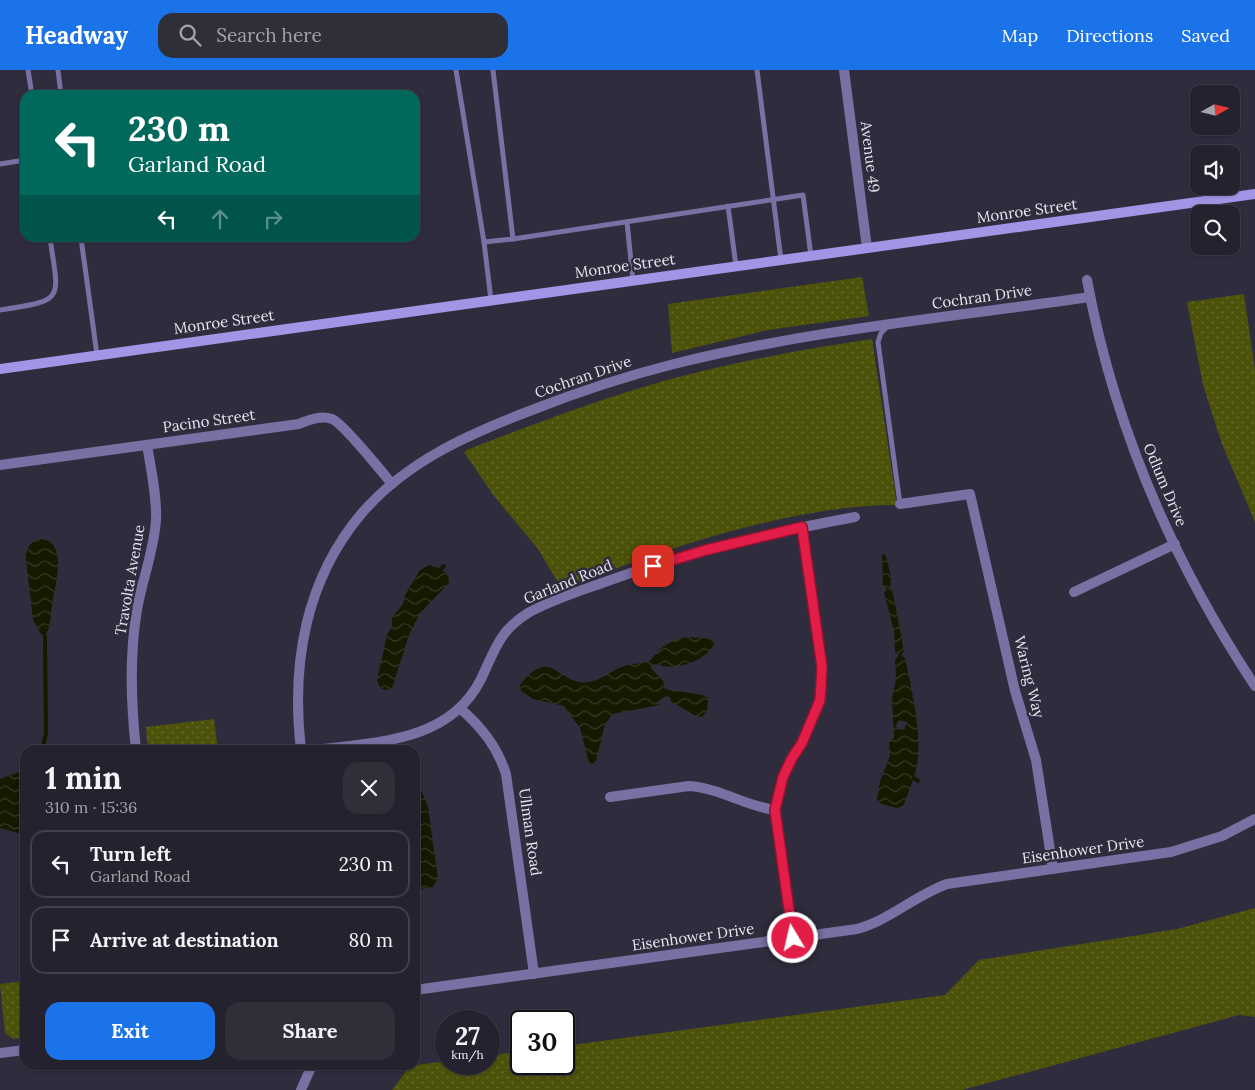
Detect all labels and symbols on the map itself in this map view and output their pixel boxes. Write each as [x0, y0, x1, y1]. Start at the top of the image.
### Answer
north arrow [1190, 85, 1240, 135]
street label: Avenue 49 [857, 119, 884, 194]
street label: Monroe Street [975, 194, 1079, 227]
street label: Monroe Street [573, 249, 677, 282]
street label: Cochran Drive [931, 280, 1033, 313]
street label: Monroe Street [172, 305, 276, 338]
street label: Cochran Drive [532, 351, 634, 402]
street label: Pacino Street [161, 405, 257, 436]
street label: Odlum Drive [1139, 440, 1192, 529]
street label: Travolta Avenue [110, 523, 149, 637]
pin [632, 545, 674, 587]
street label: Garland Road [521, 555, 615, 608]
street label: Waring Way [1010, 634, 1049, 720]
street label: Ullman Road [515, 787, 546, 877]
street label: Eisenhower Drive [1021, 832, 1145, 867]
position arrow [766, 911, 818, 963]
street label: Eisenhower Drive [631, 919, 755, 954]
speed limit sign: 30 [510, 1010, 575, 1075]

